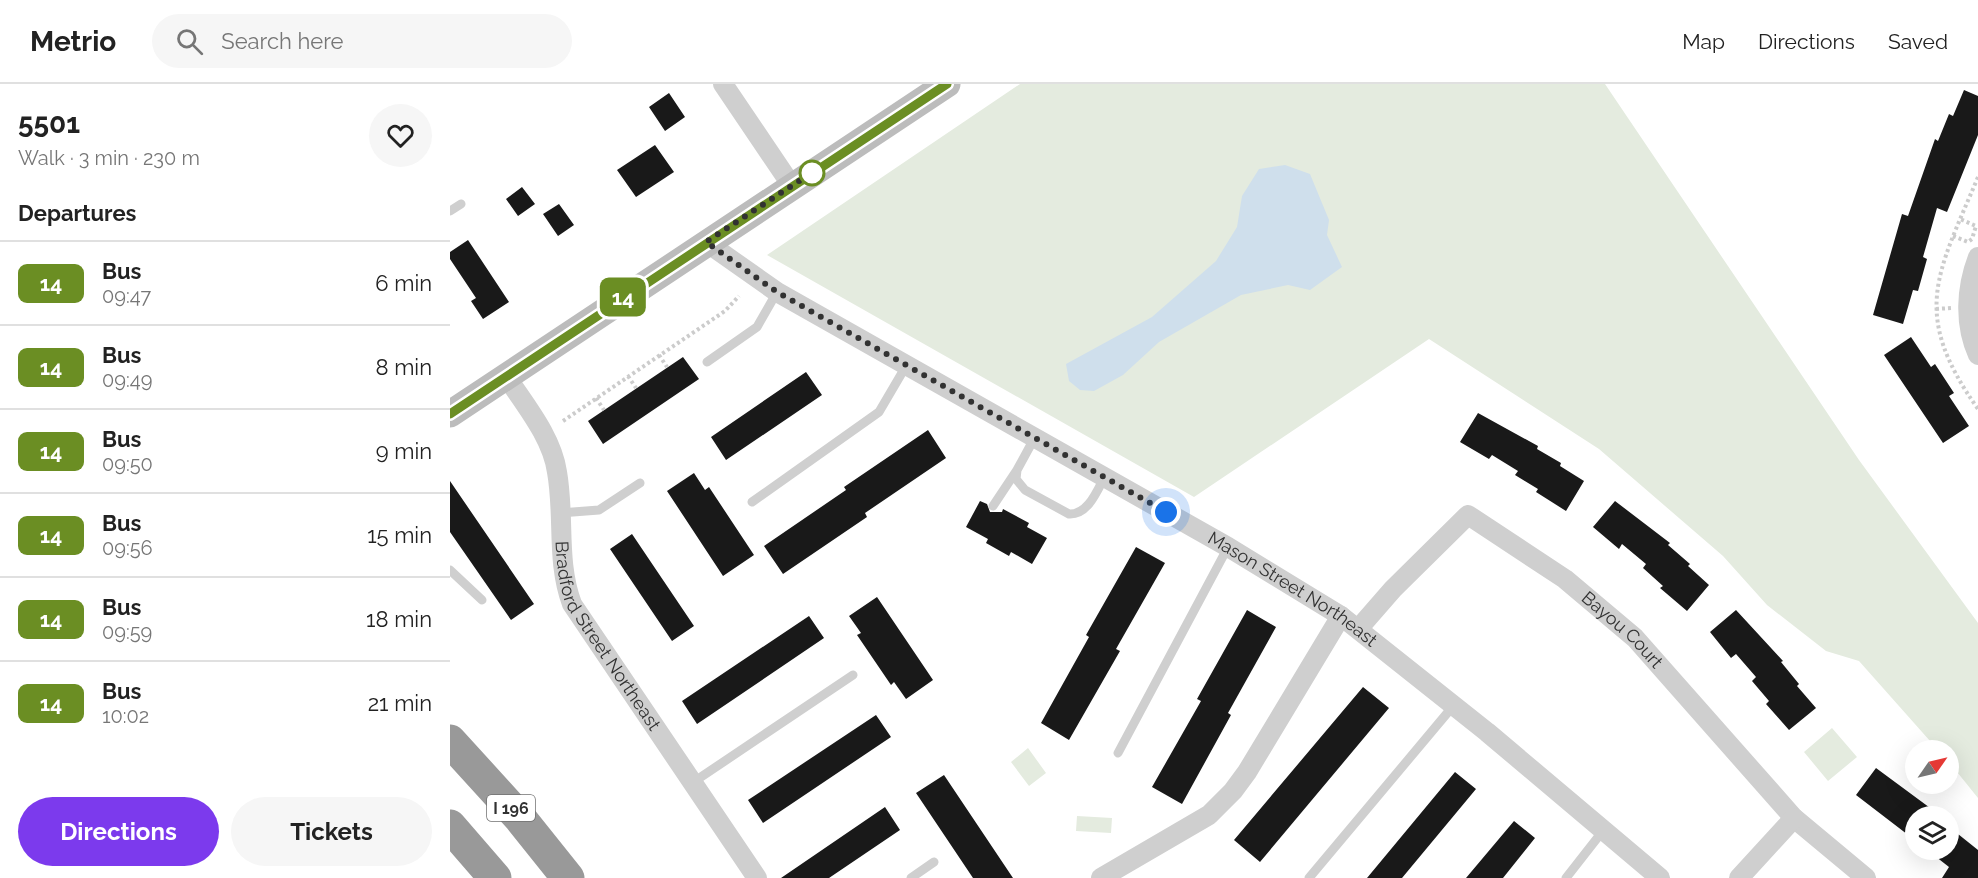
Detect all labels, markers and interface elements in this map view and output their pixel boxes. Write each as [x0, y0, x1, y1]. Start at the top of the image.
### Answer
search box [152, 14, 572, 68]
text: Metrio [30, 25, 116, 58]
icon: search [173, 25, 206, 58]
text: Search here [221, 28, 343, 54]
text: Map [1682, 29, 1725, 54]
text: Directions [1758, 29, 1855, 54]
text: Saved [1888, 29, 1948, 54]
button: heart [369, 104, 432, 167]
text: 5501 [18, 107, 80, 140]
text: Walk · 3 min · 230 m [18, 146, 200, 170]
unlabelled marker [799, 160, 825, 186]
text: Departures [18, 200, 136, 226]
text: Bus [102, 258, 141, 284]
text: 6 min [375, 270, 432, 296]
text: 14 [40, 271, 62, 296]
line badge: 14 [596, 278, 650, 316]
text: 09:47 [102, 284, 151, 308]
text: 14 [612, 285, 634, 310]
text: Bus [102, 342, 141, 368]
text: 8 min [376, 354, 432, 380]
text: 14 [40, 355, 62, 380]
text: 09:49 [102, 368, 152, 392]
text: Bus [102, 426, 141, 452]
text: 9 min [376, 438, 432, 464]
text: 14 [40, 439, 62, 464]
text: 09:50 [102, 452, 153, 476]
your location [1151, 497, 1181, 527]
text: Bus [102, 510, 141, 536]
text: 15 min [367, 522, 432, 548]
text: 14 [40, 523, 62, 548]
street label: Mason Street Northeast [1204, 527, 1382, 651]
text: 09:56 [102, 536, 153, 560]
street label: Bradford Street Northeast [552, 540, 665, 734]
street label: Bayou Court [1578, 587, 1668, 672]
text: Bus [102, 594, 141, 620]
text: 18 min [366, 606, 432, 632]
text: 14 [40, 607, 62, 632]
text: 09:59 [102, 620, 152, 644]
text: Bus [102, 678, 141, 704]
text: 21 min [368, 690, 432, 716]
text: 14 [40, 691, 62, 716]
text: 10:02 [102, 704, 149, 728]
north arrow [1905, 740, 1959, 794]
map controls [1905, 740, 1959, 860]
road number: I 196 [487, 795, 535, 821]
button: Directions [18, 797, 219, 866]
button: Tickets [231, 797, 432, 866]
button: layers [1905, 806, 1959, 860]

